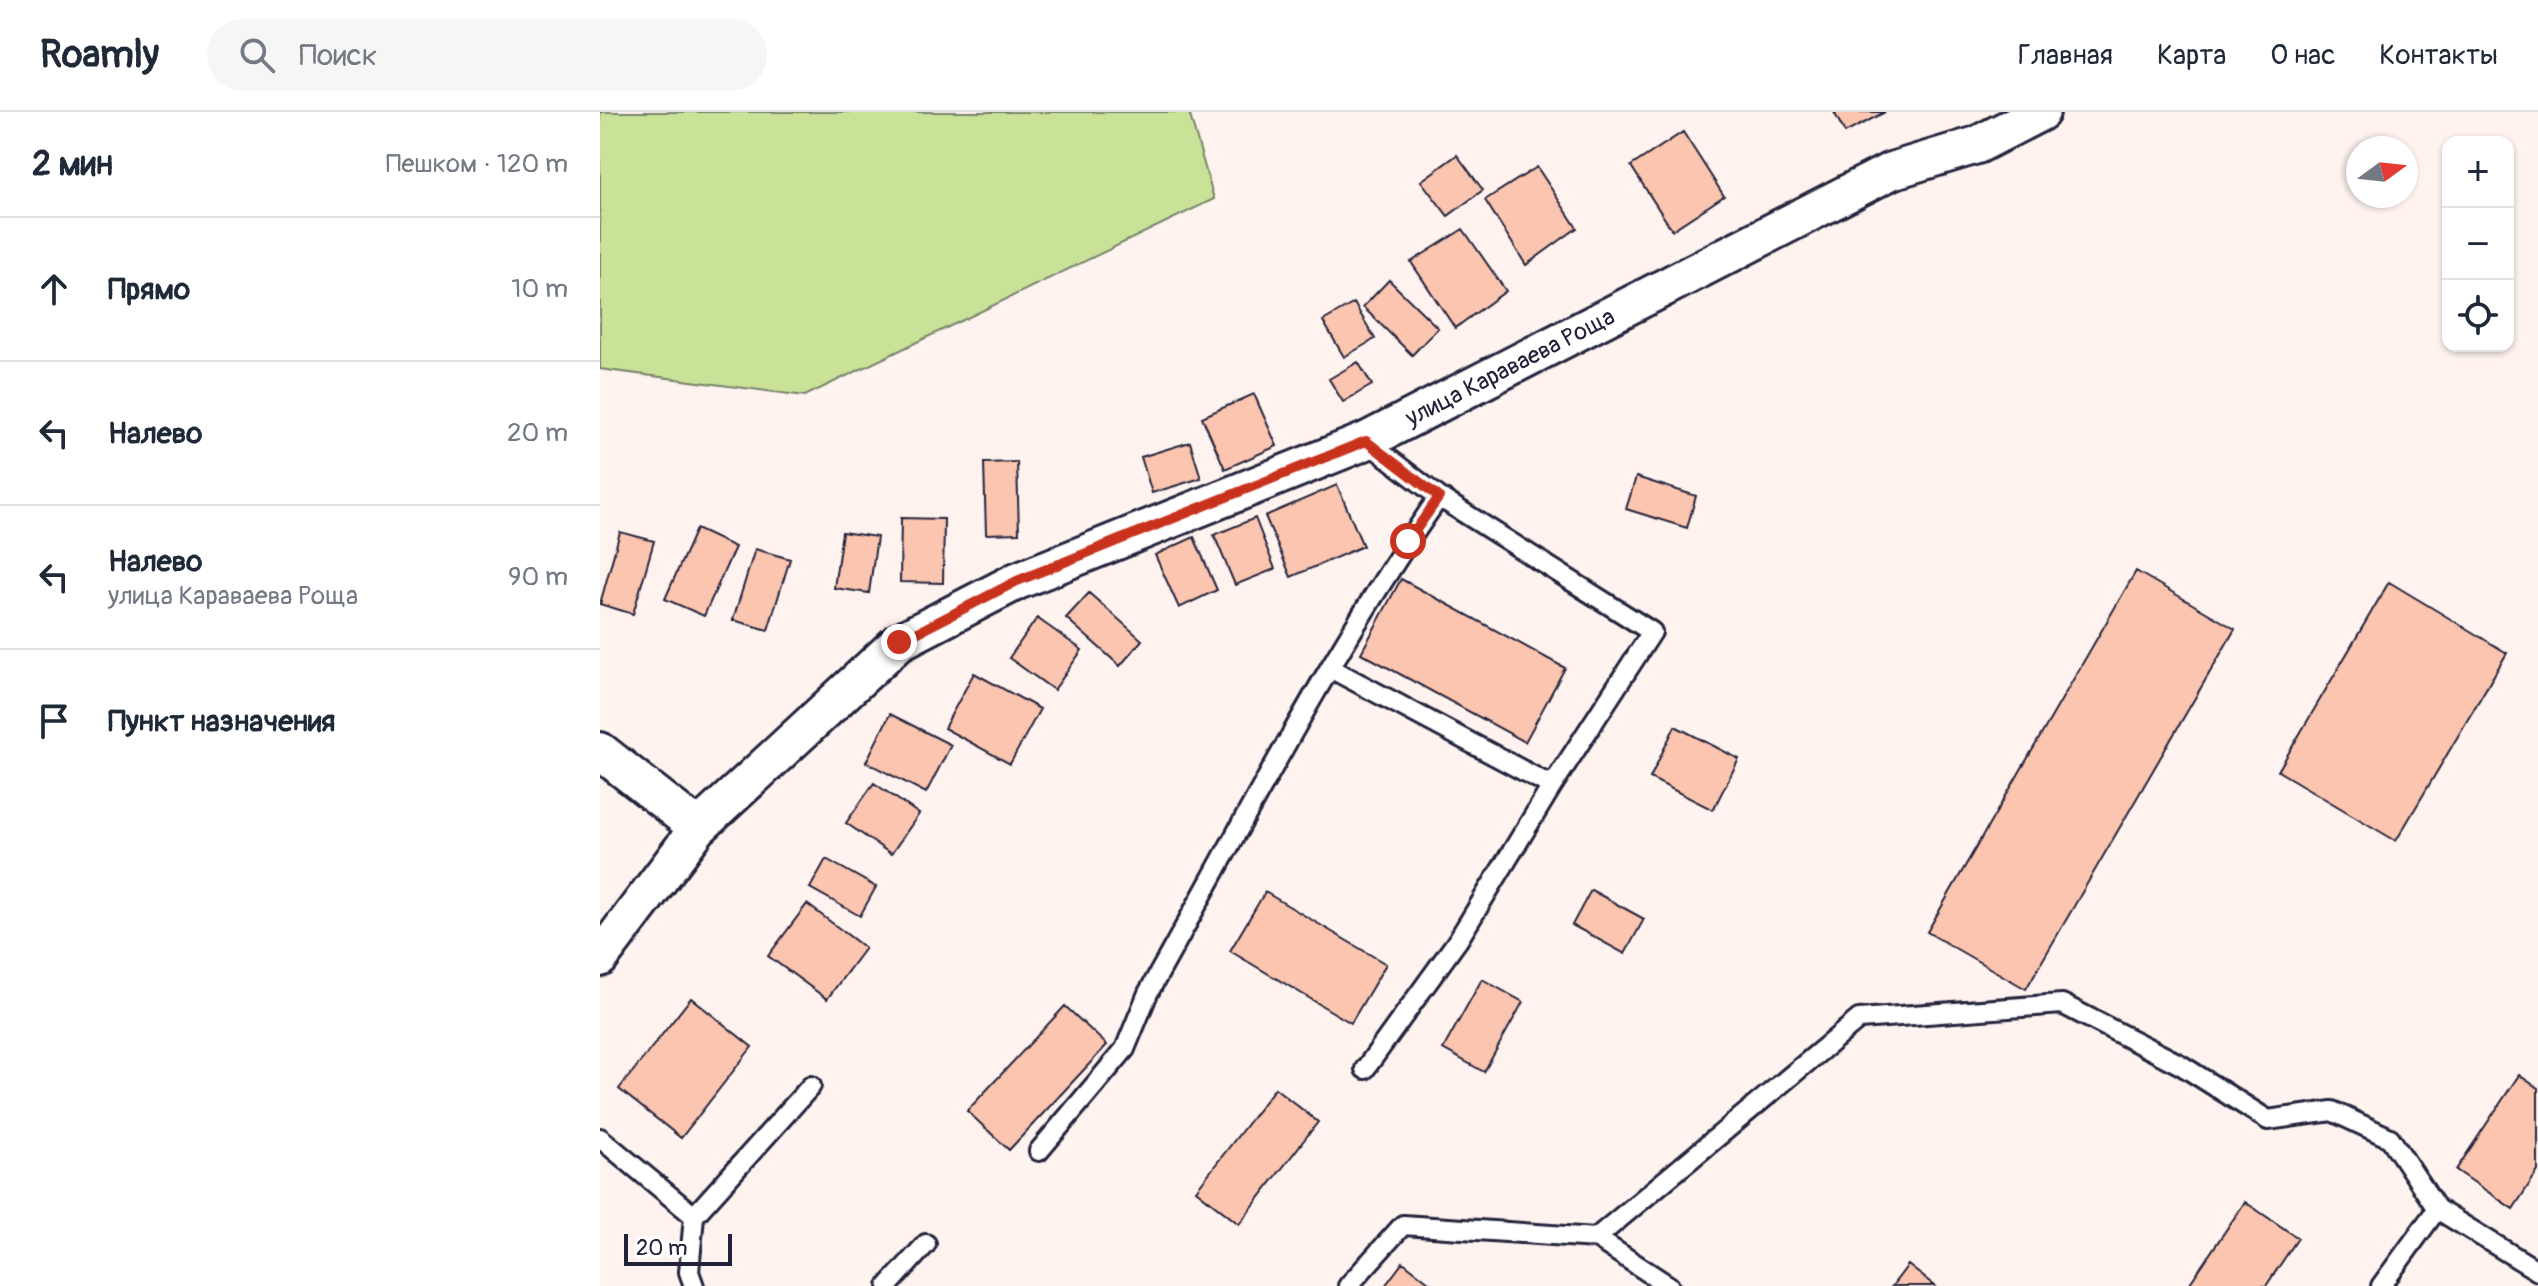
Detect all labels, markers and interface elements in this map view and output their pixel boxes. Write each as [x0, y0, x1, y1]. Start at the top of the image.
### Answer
search box [207, 19, 767, 91]
text: Roamly [40, 31, 159, 79]
icon: search [235, 33, 279, 77]
text: Поиск [299, 37, 377, 74]
text: Главная [2018, 38, 2113, 73]
text: Карта [2157, 38, 2226, 73]
text: О нас [2270, 38, 2335, 73]
text: Контакты [2379, 38, 2498, 73]
north arrow [2346, 136, 2418, 208]
map controls [2442, 136, 2514, 352]
button: + [2442, 136, 2514, 208]
text: 2 мин [32, 143, 113, 186]
text: Пешком · 120 m [386, 148, 568, 180]
button: − [2442, 208, 2514, 280]
icon: ahead [32, 267, 76, 311]
text: Прямо [108, 271, 190, 308]
text: 10 m [511, 273, 568, 305]
button: locate [2442, 280, 2514, 352]
street label: улица Караваева Роща [1400, 302, 1620, 433]
icon: left [32, 411, 76, 455]
text: Налево [108, 415, 202, 452]
text: 20 m [507, 417, 568, 449]
route start [1390, 523, 1426, 559]
text: Налево [108, 543, 202, 580]
icon: left [32, 555, 76, 599]
text: 90 m [508, 561, 568, 593]
text: улица Караваева Роща [108, 580, 358, 612]
route end [881, 624, 917, 660]
icon: arrive [32, 699, 76, 743]
text: Пункт назначения [108, 703, 335, 740]
scale bar [624, 1230, 732, 1266]
text: 20 m [636, 1234, 688, 1262]

